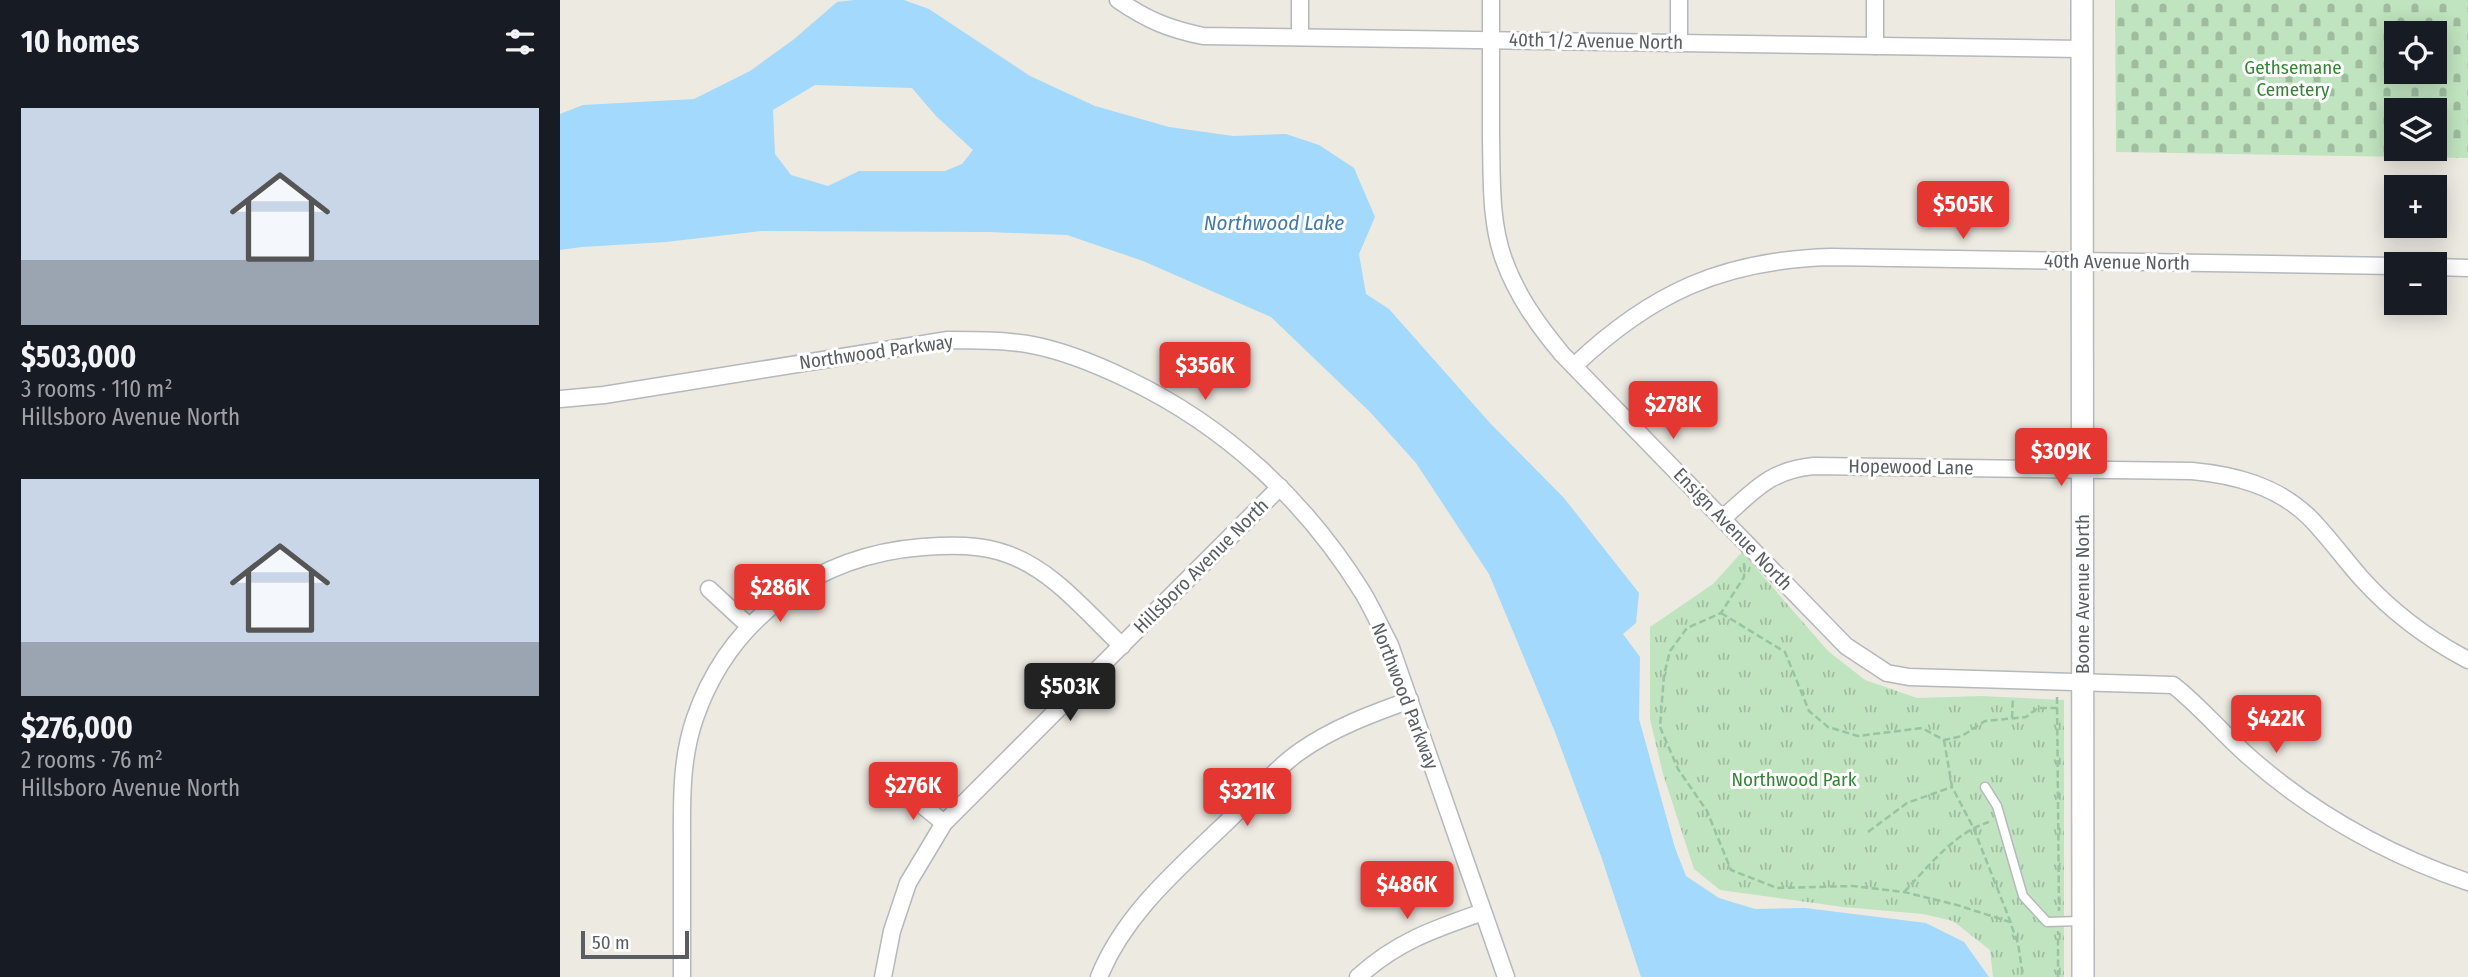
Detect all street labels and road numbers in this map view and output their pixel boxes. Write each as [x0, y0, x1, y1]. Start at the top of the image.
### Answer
street label: 40th 1/2 Avenue North [1509, 28, 1683, 54]
street label: 40th Avenue North [2044, 249, 2190, 275]
street label: Northwood Parkway [798, 330, 955, 374]
street label: Hopewood Lane [1848, 454, 1974, 480]
street label: Ensign Avenue North [1669, 463, 1797, 595]
street label: Hillsboro Avenue North [1129, 494, 1273, 638]
street label: Boone Avenue North [2071, 514, 2094, 674]
street label: Northwood Parkway [1367, 620, 1444, 773]

